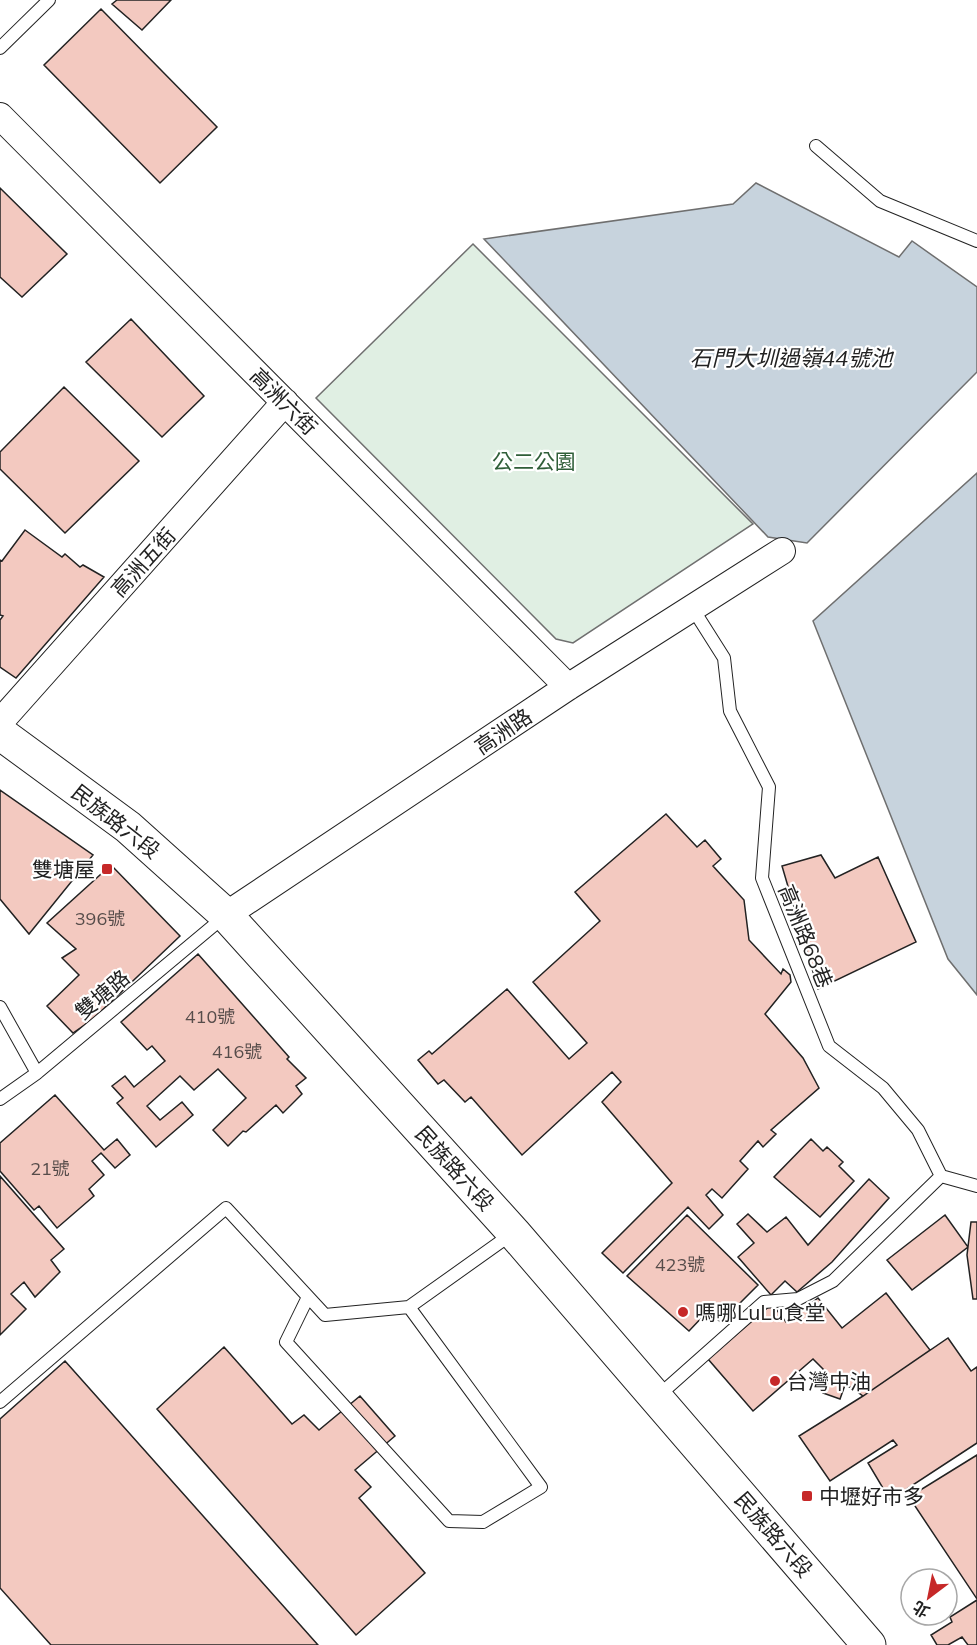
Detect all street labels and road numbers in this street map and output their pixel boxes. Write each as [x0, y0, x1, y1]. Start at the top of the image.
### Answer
street label: 高洲六街 [245, 362, 323, 440]
street label: 高洲五街 [105, 522, 181, 602]
street label: 高洲路 [470, 703, 536, 759]
street label: 民族路六段 [67, 778, 165, 864]
street label: 高洲路68巷 [773, 881, 839, 991]
street label: 雙塘路 [70, 964, 134, 1024]
street label: 民族路六段 [410, 1120, 500, 1216]
street label: 民族路六段 [730, 1486, 818, 1582]

